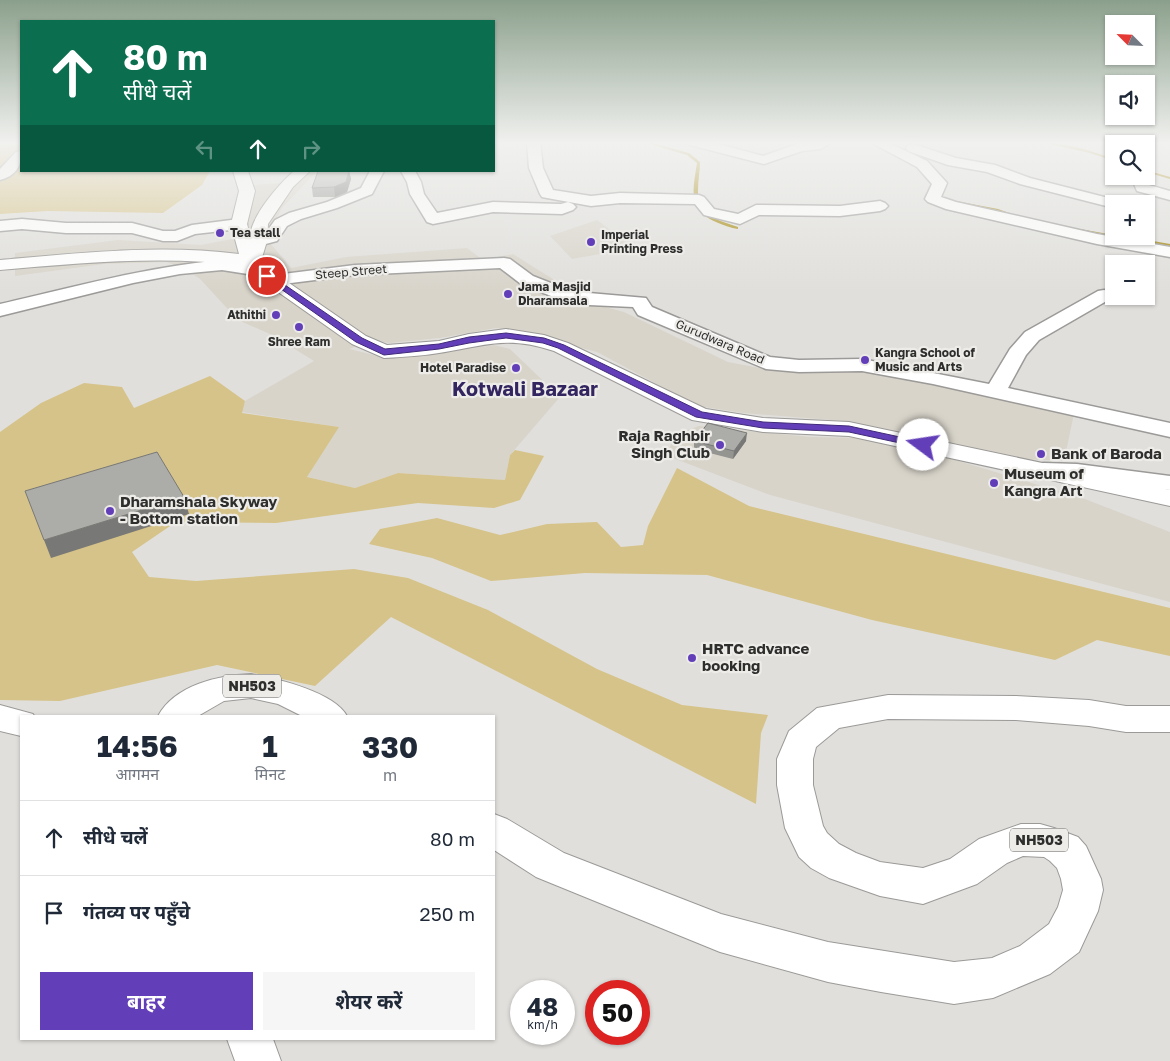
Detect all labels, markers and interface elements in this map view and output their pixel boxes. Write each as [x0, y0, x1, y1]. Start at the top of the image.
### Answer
north arrow [1105, 15, 1155, 65]
map controls [1105, 15, 1155, 305]
text: 80 m [123, 36, 208, 78]
icon: ahead [40, 40, 105, 105]
button: sound [1105, 75, 1155, 125]
text: सीधे चलें [123, 78, 192, 105]
icon: left [191, 135, 219, 163]
icon: ahead [244, 135, 272, 163]
icon: right [297, 135, 325, 163]
button: search [1105, 135, 1155, 185]
button: + [1105, 195, 1155, 245]
place label: Tea stall [230, 225, 280, 240]
marker: Tea stall [214, 227, 226, 239]
place label: Imperial Printing Press [601, 227, 683, 256]
marker: Imperial Printing Press [585, 236, 597, 248]
pin [246, 255, 288, 297]
button: − [1105, 255, 1155, 305]
street label: Steep Street [314, 261, 388, 282]
icon: arrive [253, 262, 281, 290]
place label: Jama Masjid Dharamsala [518, 279, 591, 308]
marker: Jama Masjid Dharamsala [502, 288, 514, 300]
place label: Athithi [227, 307, 266, 322]
marker: Athithi [270, 309, 282, 321]
street label: Gurudwara Road [674, 316, 767, 367]
marker: Shree Ram [293, 321, 305, 333]
place label: Shree Ram [268, 334, 330, 349]
place label: Kangra School of Music and Arts [875, 345, 975, 374]
marker: Kangra School of Music and Arts [859, 354, 871, 366]
place label: Hotel Paradise [420, 360, 506, 375]
marker: Hotel Paradise [510, 362, 522, 374]
district label: Kotwali Bazaar [452, 376, 598, 400]
position arrow [896, 418, 948, 470]
place label: Raja Raghbir Singh Club [618, 426, 710, 461]
marker: Raja Raghbir Singh Club [714, 439, 726, 451]
place label: Bank of Baroda [1051, 444, 1162, 462]
marker: Bank of Baroda [1035, 448, 1047, 460]
place label: Museum of Kangra Art [1004, 464, 1084, 499]
marker: Museum of Kangra Art [988, 477, 1000, 489]
place label: Dharamshala Skyway - Bottom station [120, 492, 277, 527]
marker: Dharamshala Skyway - Bottom station [104, 505, 116, 517]
place label: HRTC advance booking [702, 639, 809, 674]
marker: HRTC advance booking [686, 652, 698, 664]
road number: NH503 [223, 674, 281, 698]
text: 14:56 [97, 728, 178, 764]
text: 1 [262, 728, 278, 764]
text: 330 [362, 729, 418, 765]
text: आगमन [115, 764, 159, 784]
text: मिनट [255, 764, 285, 784]
text: m [383, 765, 397, 785]
icon: ahead [40, 824, 68, 852]
text: सीधे चलें [83, 825, 148, 848]
text: 80 m [430, 827, 475, 850]
road number: NH503 [1010, 828, 1068, 852]
icon: arrive [40, 899, 68, 927]
text: गंतव्य पर पहुँचे [83, 900, 190, 923]
text: 250 m [420, 902, 475, 925]
button: बाहर [40, 972, 253, 1030]
button: शेयर करें [263, 972, 475, 1030]
speed limit sign: 50 [585, 980, 650, 1045]
text: 48 [527, 991, 558, 1022]
text: km/h [527, 1017, 558, 1032]

